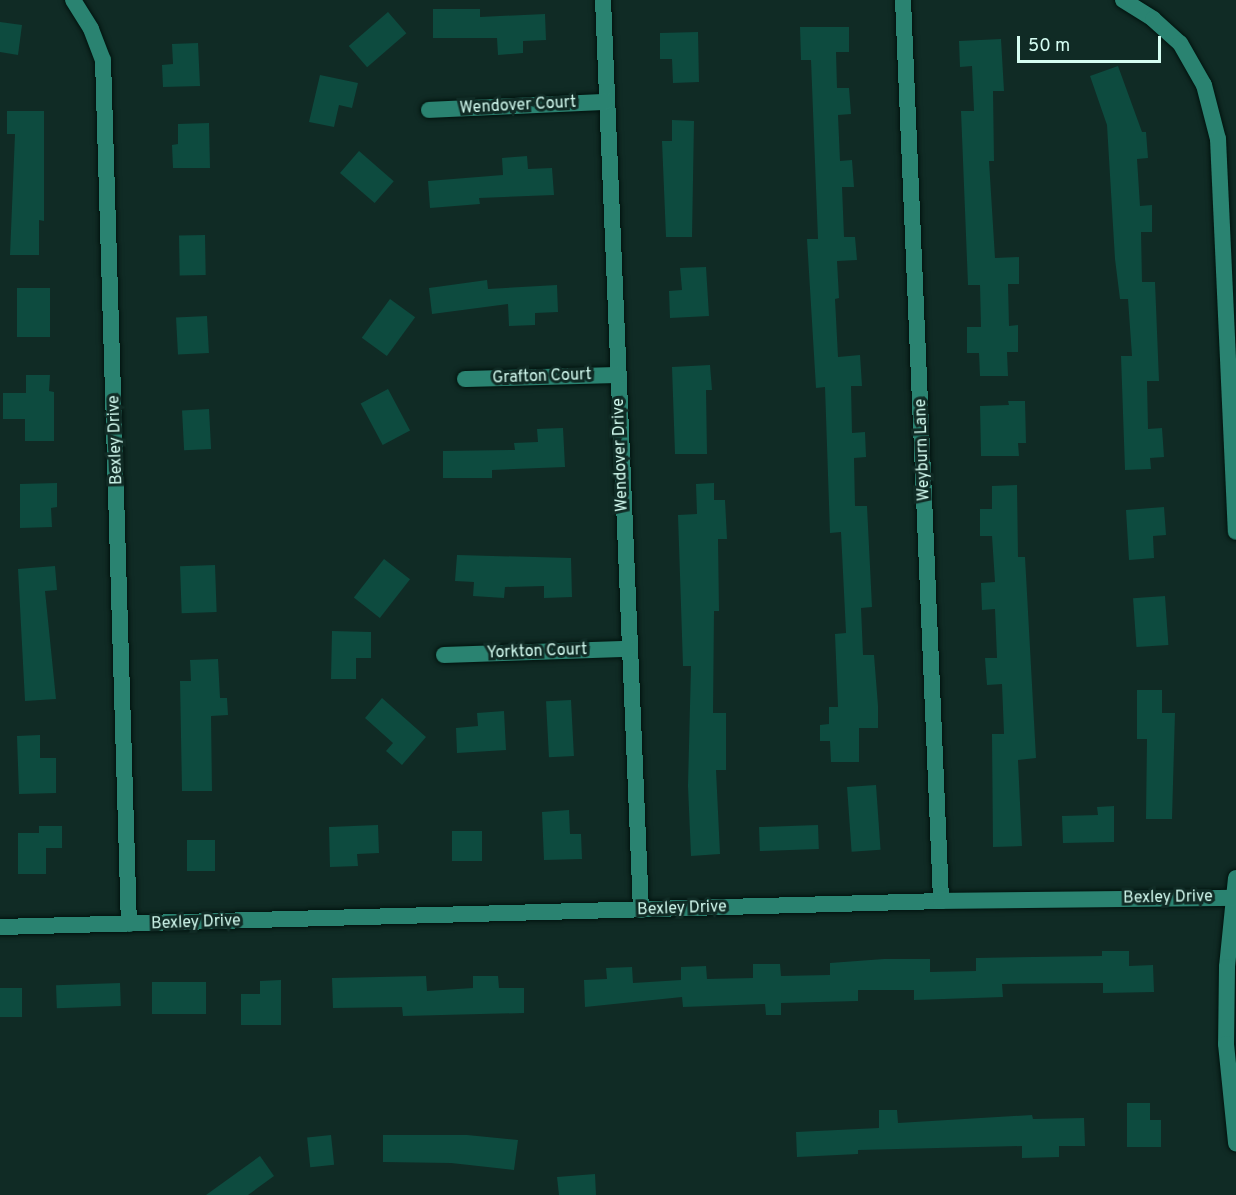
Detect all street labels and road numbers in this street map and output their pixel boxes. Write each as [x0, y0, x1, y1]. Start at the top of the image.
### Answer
street label: Wendover Court [459, 93, 577, 119]
street label: Grafton Court [492, 366, 592, 388]
street label: Bexley Drive [105, 395, 127, 485]
street label: Wendover Drive [609, 398, 633, 512]
street label: Weyburn Lane [912, 399, 934, 501]
street label: Yorkton Court [486, 641, 588, 663]
street label: Bexley Drive [1123, 888, 1213, 908]
street label: Bexley Drive [637, 898, 727, 920]
street label: Bexley Drive [151, 912, 241, 934]

